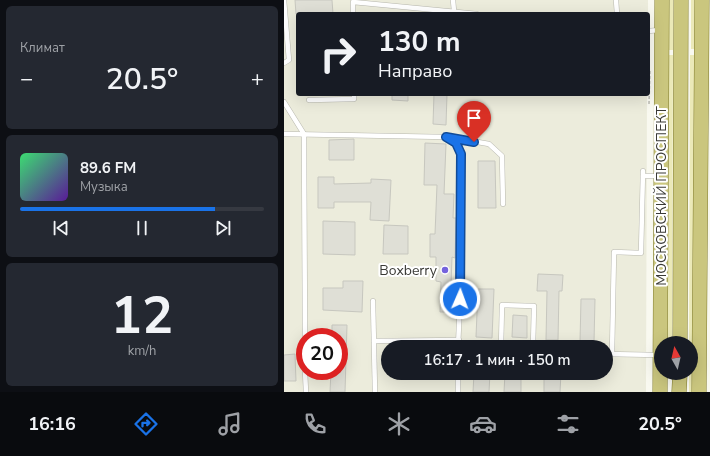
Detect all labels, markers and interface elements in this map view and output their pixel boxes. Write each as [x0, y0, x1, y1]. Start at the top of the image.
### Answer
text: 130 m [378, 23, 461, 61]
icon: right [312, 28, 364, 80]
text: Климат [20, 39, 65, 57]
text: 20.5° [106, 59, 178, 100]
text: Направо [378, 59, 452, 83]
text: − [20, 64, 33, 94]
text: + [251, 64, 264, 94]
pin [457, 101, 491, 142]
street label: МОСКОВСКИЙ ПРОСПЕКТ [652, 106, 671, 286]
icon: arrive [463, 107, 485, 129]
text: 89.6 FM [80, 158, 136, 178]
text: Музыка [80, 178, 128, 196]
icon: previous [50, 217, 72, 239]
icon: pause [131, 217, 153, 239]
icon: next [212, 217, 234, 239]
place label: Boxberry [379, 261, 438, 280]
marker: Boxberry [440, 265, 450, 275]
position arrow [439, 278, 481, 320]
text: 12 [111, 280, 173, 351]
speed limit sign: 20 [296, 328, 348, 380]
north arrow [654, 336, 698, 380]
map controls [654, 336, 698, 380]
text: km/h [128, 342, 156, 360]
text: 16:17 · 1 мин · 150 m [423, 350, 571, 370]
icon: directions [132, 410, 160, 438]
icon: music [216, 410, 244, 438]
icon: phone [301, 410, 329, 438]
icon: climate [385, 410, 413, 438]
icon: car [469, 410, 497, 438]
icon: filters [554, 410, 582, 438]
text: 16:16 [28, 412, 76, 436]
text: 20.5° [638, 412, 682, 436]

